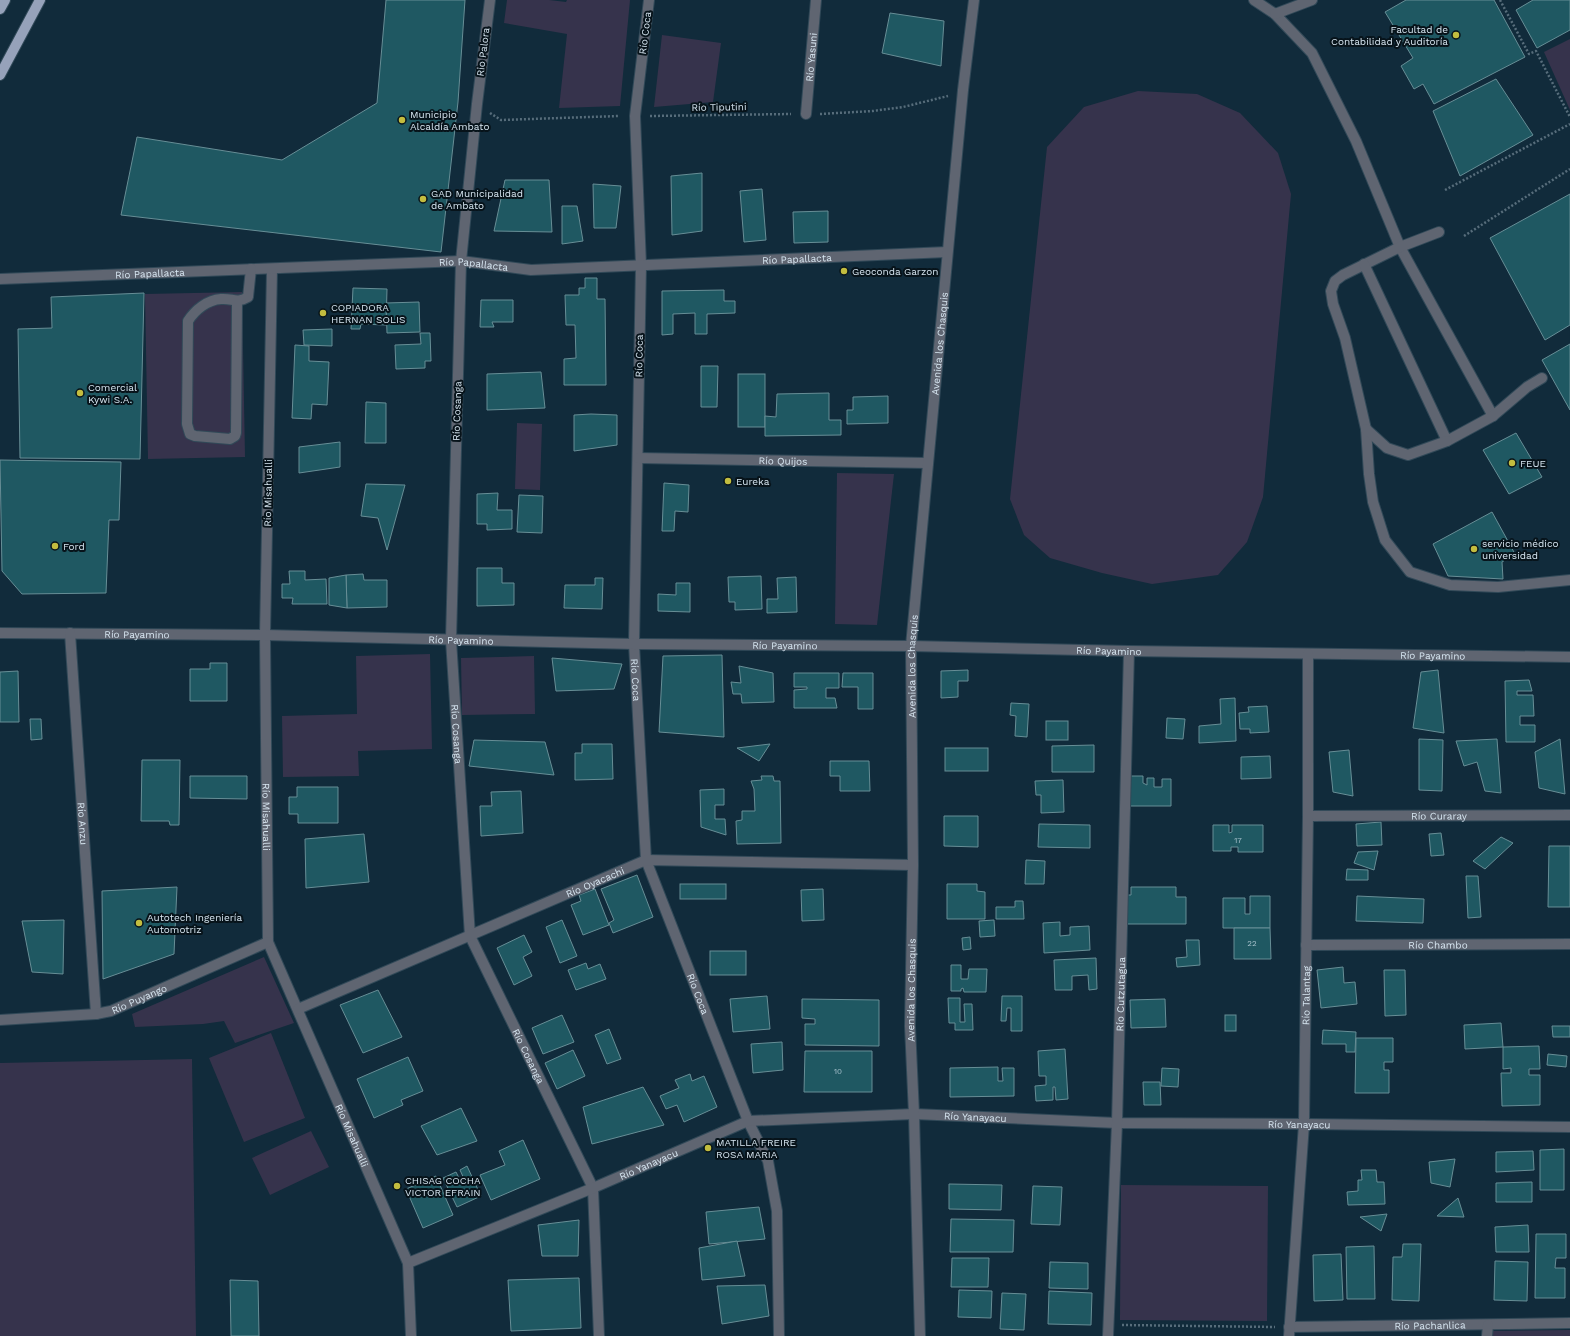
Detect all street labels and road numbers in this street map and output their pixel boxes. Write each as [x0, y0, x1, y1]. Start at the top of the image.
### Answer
street label: Río Coca [637, 11, 653, 55]
street label: Rio Palora [475, 27, 491, 77]
street label: Río Yasuni [803, 32, 819, 82]
street label: Río Tiputini [691, 101, 747, 113]
street label: Río Papallacta [762, 251, 832, 265]
street label: Río Papallacta [439, 255, 509, 273]
street label: Río Papallacta [115, 266, 185, 280]
street label: Avenida los Chasquis [929, 291, 950, 396]
street label: Río Coca [633, 334, 645, 377]
street label: Río Cosanga [450, 381, 464, 441]
street label: Río Quijos [758, 455, 808, 466]
street label: Río Misahualli [262, 459, 274, 527]
street label: Avenida los Chasquis [905, 614, 919, 718]
street label: Río Payamino [104, 628, 170, 640]
street label: Río Payamino [428, 633, 494, 646]
street label: Río Payamino [752, 639, 818, 651]
street label: Río Payamino [1076, 644, 1142, 657]
street label: Río Payamino [1400, 649, 1466, 661]
street label: Río Coca [629, 658, 643, 702]
street label: Río Cosanga [450, 704, 464, 765]
street label: Río Misahualli [261, 783, 273, 851]
street label: Río Anzu [76, 802, 90, 845]
street label: Río Curaray [1411, 810, 1468, 821]
street label: Río Oyacachi [564, 864, 626, 899]
street label: Avenida los Chasquis [904, 938, 917, 1042]
street label: Río Chambo [1408, 939, 1468, 950]
street label: Río Cutzutagua [1114, 957, 1127, 1032]
street label: Río Talantag [1300, 965, 1312, 1025]
street label: Río Coca [685, 972, 711, 1016]
street label: Río Puyango [110, 982, 168, 1016]
street label: Río Cosanga [511, 1027, 547, 1086]
street label: Río Misahualli [334, 1102, 371, 1169]
street label: Río Yanayacu [944, 1110, 1007, 1124]
street label: Río Yanayacu [1268, 1118, 1331, 1130]
street label: Río Yanayacu [617, 1147, 679, 1182]
street label: Río Pachanlica [1394, 1319, 1466, 1331]

